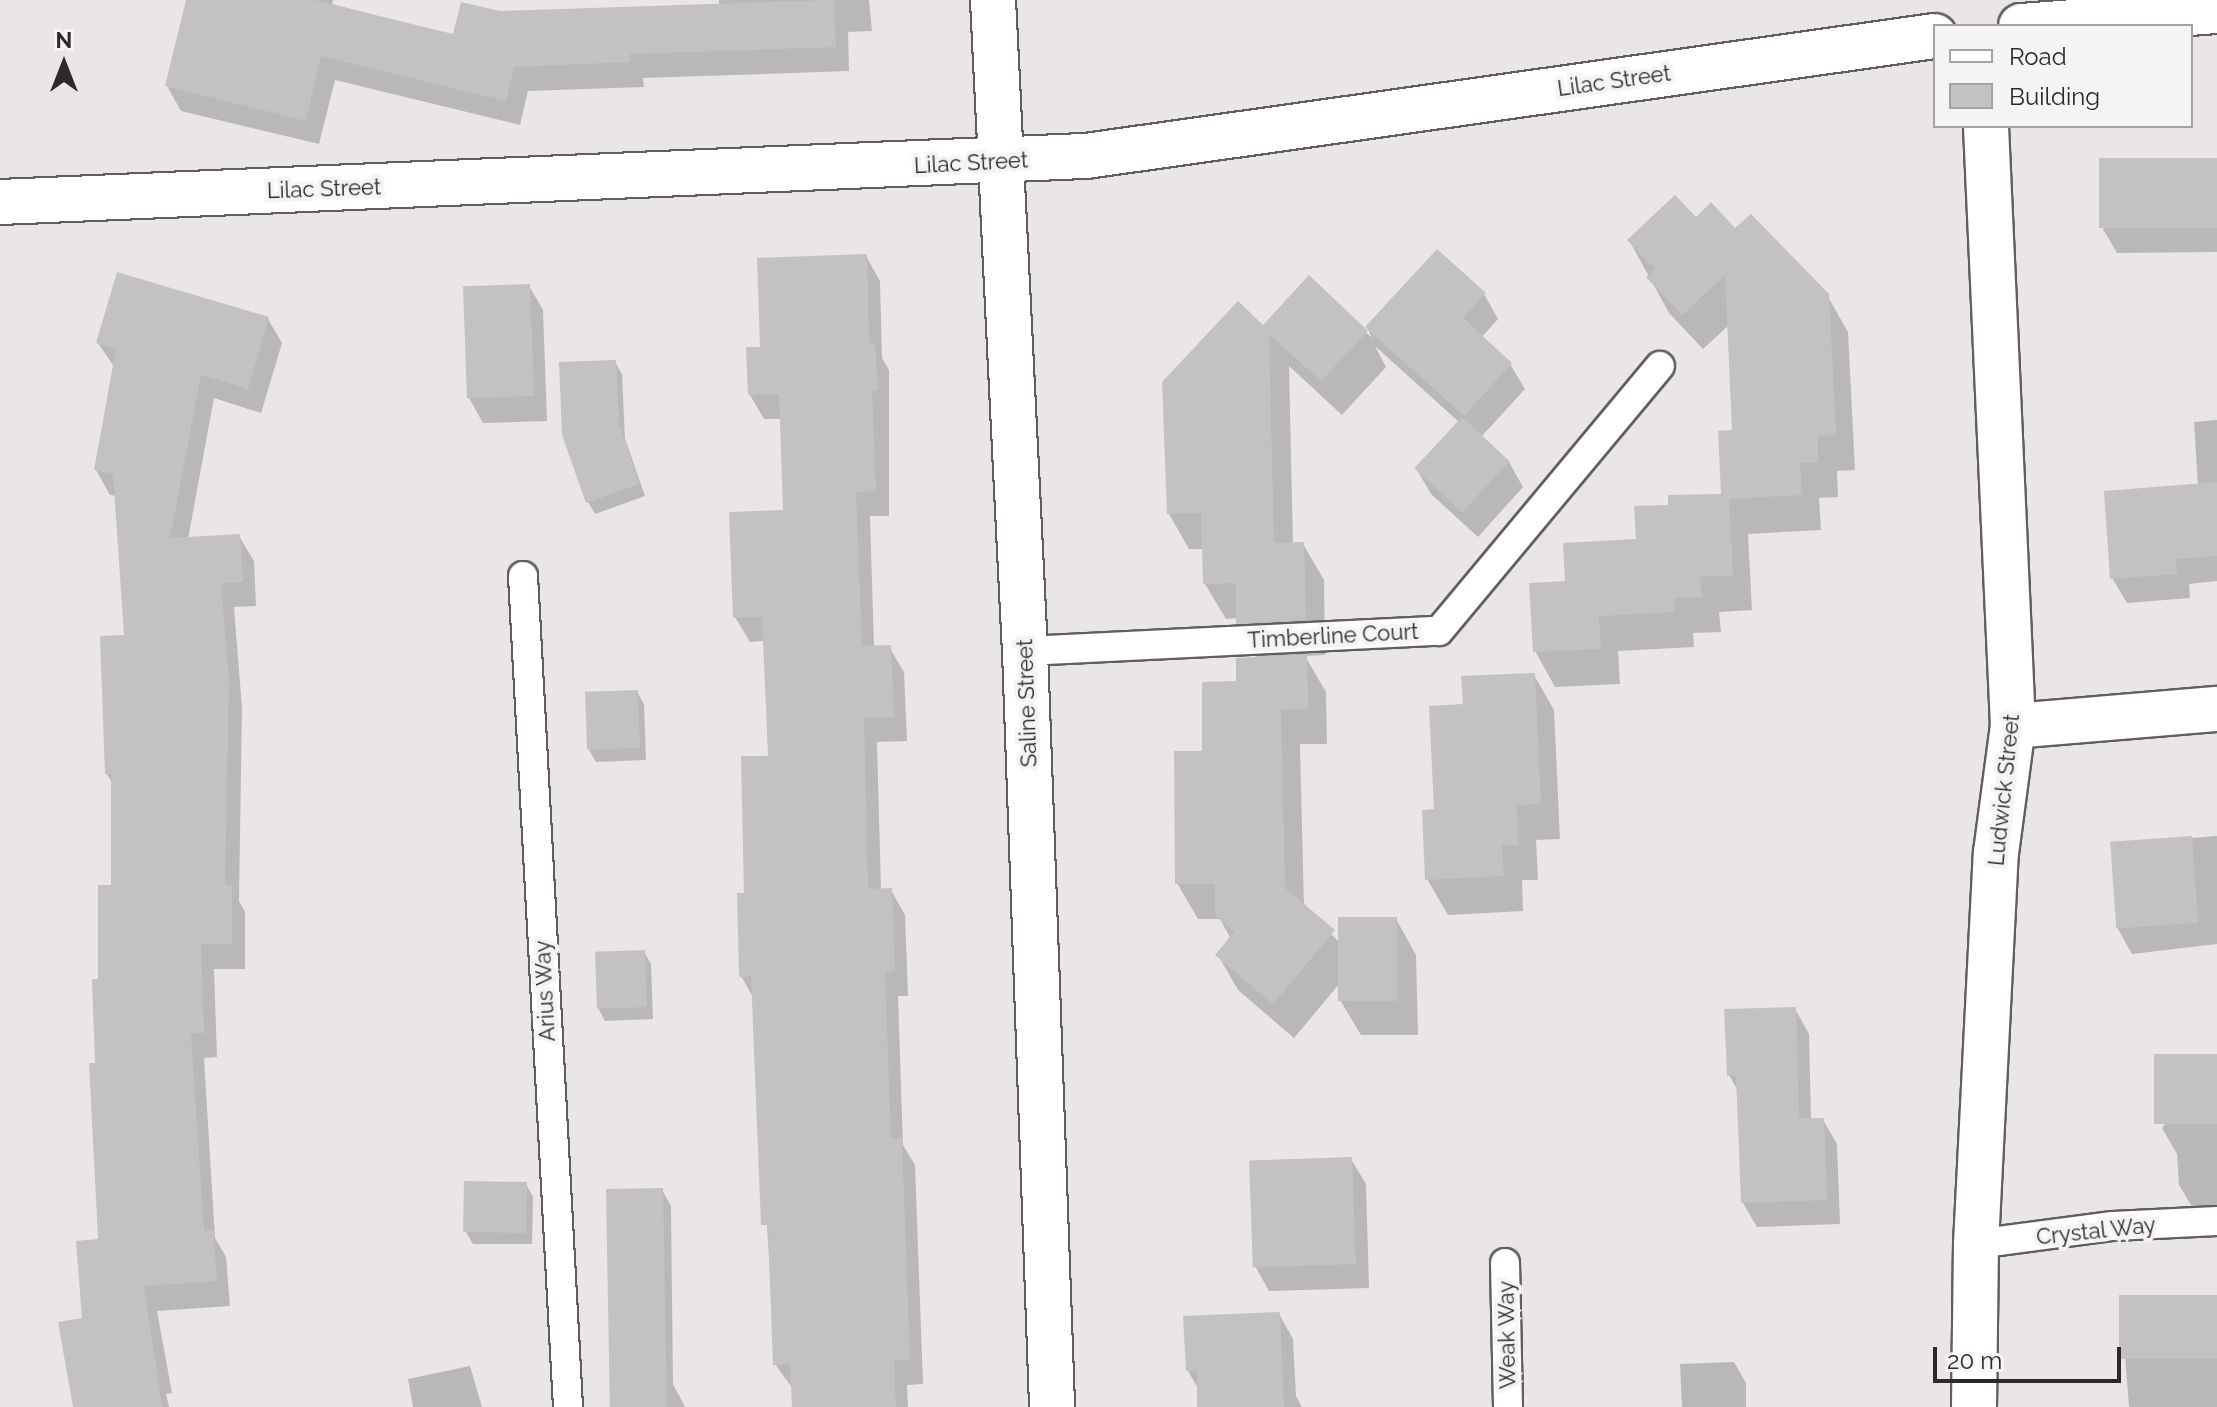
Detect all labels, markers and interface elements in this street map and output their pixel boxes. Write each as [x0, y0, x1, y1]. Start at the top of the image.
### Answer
north arrow [24, 24, 104, 104]
legend [1933, 24, 2193, 128]
text: N [56, 27, 72, 53]
text: Road [2009, 42, 2067, 71]
street label: Lilac Street [1556, 60, 1672, 102]
text: Building [2009, 82, 2100, 111]
street label: Lilac Street [913, 147, 1029, 179]
street label: Lilac Street [266, 174, 382, 204]
street label: Timberline Court [1247, 618, 1419, 654]
street label: Saline Street [1012, 638, 1042, 768]
street label: Ludwick Street [1983, 713, 2025, 867]
street label: Arius Way [529, 939, 561, 1043]
street label: Crystal Way [2034, 1212, 2158, 1250]
street label: Weak Way [1493, 1280, 1521, 1390]
scale bar [1937, 1331, 2125, 1381]
text: 20 m [1947, 1346, 2002, 1375]

